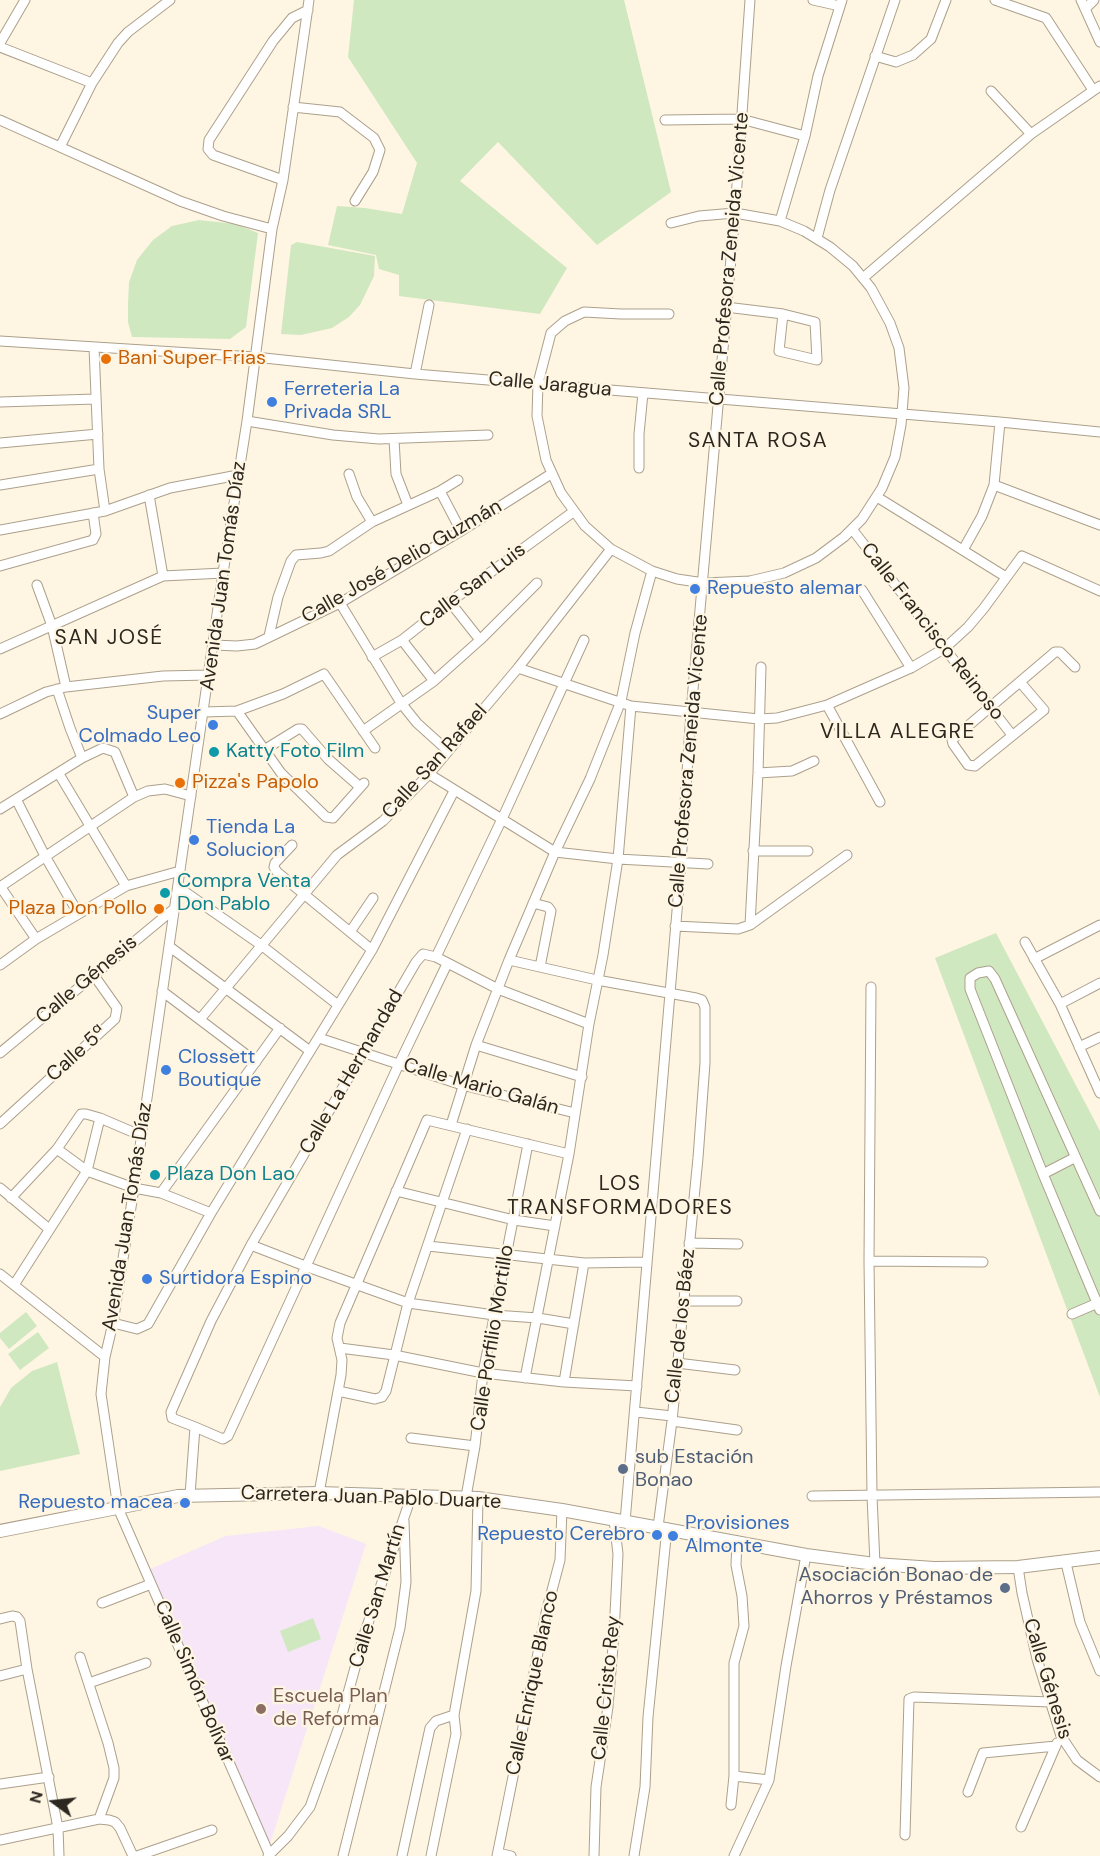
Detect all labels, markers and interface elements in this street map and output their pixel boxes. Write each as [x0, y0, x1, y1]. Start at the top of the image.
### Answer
street label: Calle Profesora Zeneida Vicente [705, 111, 755, 407]
place label: Bani Super Frias [118, 347, 266, 371]
marker: Bani Super Frias [99, 352, 113, 366]
street label: Calle Jaragua [487, 368, 613, 402]
place label: Ferreteria La Privada SRL [284, 378, 400, 425]
marker: Ferreteria La Privada SRL [265, 395, 279, 409]
district label: SANTA ROSA [688, 428, 828, 454]
street label: Avenida Juan Tomás Díaz [196, 460, 252, 692]
street label: Calle José Delio Guzmán [298, 495, 506, 629]
street label: Calle San Luis [415, 538, 531, 634]
street label: Calle Francisco Reinoso [855, 538, 1009, 726]
place label: Repuesto alemar [707, 577, 862, 601]
marker: Repuesto alemar [688, 582, 702, 596]
street label: Calle Profesora Zeneida Vicente [664, 613, 714, 909]
district label: SAN JOSÉ [54, 625, 164, 651]
street label: Calle San Rafael [377, 700, 493, 824]
place label: Super Colmado Leo [79, 702, 201, 749]
marker: Super Colmado Leo [206, 718, 220, 732]
district label: VILLA ALEGRE [820, 719, 976, 745]
place label: Katty Foto Film [226, 740, 364, 764]
marker: Katty Foto Film [207, 745, 221, 759]
place label: Pizza's Papolo [192, 771, 319, 795]
marker: Pizza's Papolo [173, 776, 187, 790]
place label: Tienda La Solucion [206, 816, 295, 863]
marker: Tienda La Solucion [187, 833, 201, 847]
place label: Compra Venta Don Pablo [177, 870, 311, 917]
marker: Compra Venta Don Pablo [158, 886, 172, 900]
place label: Plaza Don Pollo [9, 897, 147, 921]
marker: Plaza Don Pollo [152, 902, 166, 916]
street label: Calle Génesis [31, 931, 143, 1029]
street label: Calle La Hermandad [295, 985, 409, 1159]
street label: Calle 5ª [42, 1021, 112, 1087]
place label: Clossett Boutique [178, 1046, 261, 1093]
street label: Calle Mario Galán [400, 1053, 562, 1121]
marker: Clossett Boutique [159, 1063, 173, 1077]
street label: Avenida Juan Tomás Díaz [98, 1101, 158, 1333]
place label: Plaza Don Lao [167, 1163, 295, 1187]
marker: Plaza Don Lao [148, 1168, 162, 1182]
district label: LOS TRANSFORMADORES [507, 1171, 733, 1221]
street label: Calle Porfilio Mortillo [466, 1243, 520, 1433]
street label: Calle de los Báez [661, 1248, 701, 1404]
place label: Surtidora Espino [159, 1267, 312, 1291]
marker: Surtidora Espino [140, 1272, 154, 1286]
place label: sub Estación Bonao [635, 1446, 754, 1493]
marker: sub Estación Bonao [616, 1462, 630, 1476]
street label: Carretera Juan Pablo Duarte [240, 1481, 502, 1515]
place label: Repuesto macea [18, 1491, 173, 1515]
marker: Repuesto macea [178, 1496, 192, 1510]
place label: Provisiones Almonte [685, 1512, 790, 1559]
street label: Calle San Martín [345, 1521, 411, 1671]
place label: Repuesto Cerebro [477, 1523, 645, 1547]
marker: Repuesto Cerebro [650, 1528, 664, 1542]
marker: Provisiones Almonte [666, 1529, 680, 1543]
place label: Asociación Bonao de Ahorros y Préstamos [798, 1564, 993, 1611]
marker: Asociación Bonao de Ahorros y Préstamos [998, 1581, 1012, 1595]
street label: Calle Enrique Blanco [502, 1588, 564, 1778]
street label: Calle Simón Bolívar [149, 1597, 239, 1767]
street label: Calle Cristo Rey [587, 1615, 627, 1761]
street label: Calle Génesis [1017, 1616, 1077, 1742]
place label: Escuela Plan de Reforma [273, 1685, 388, 1732]
marker: Escuela Plan de Reforma [254, 1702, 268, 1716]
north arrow [24, 1772, 84, 1832]
text: N [24, 1789, 48, 1806]

